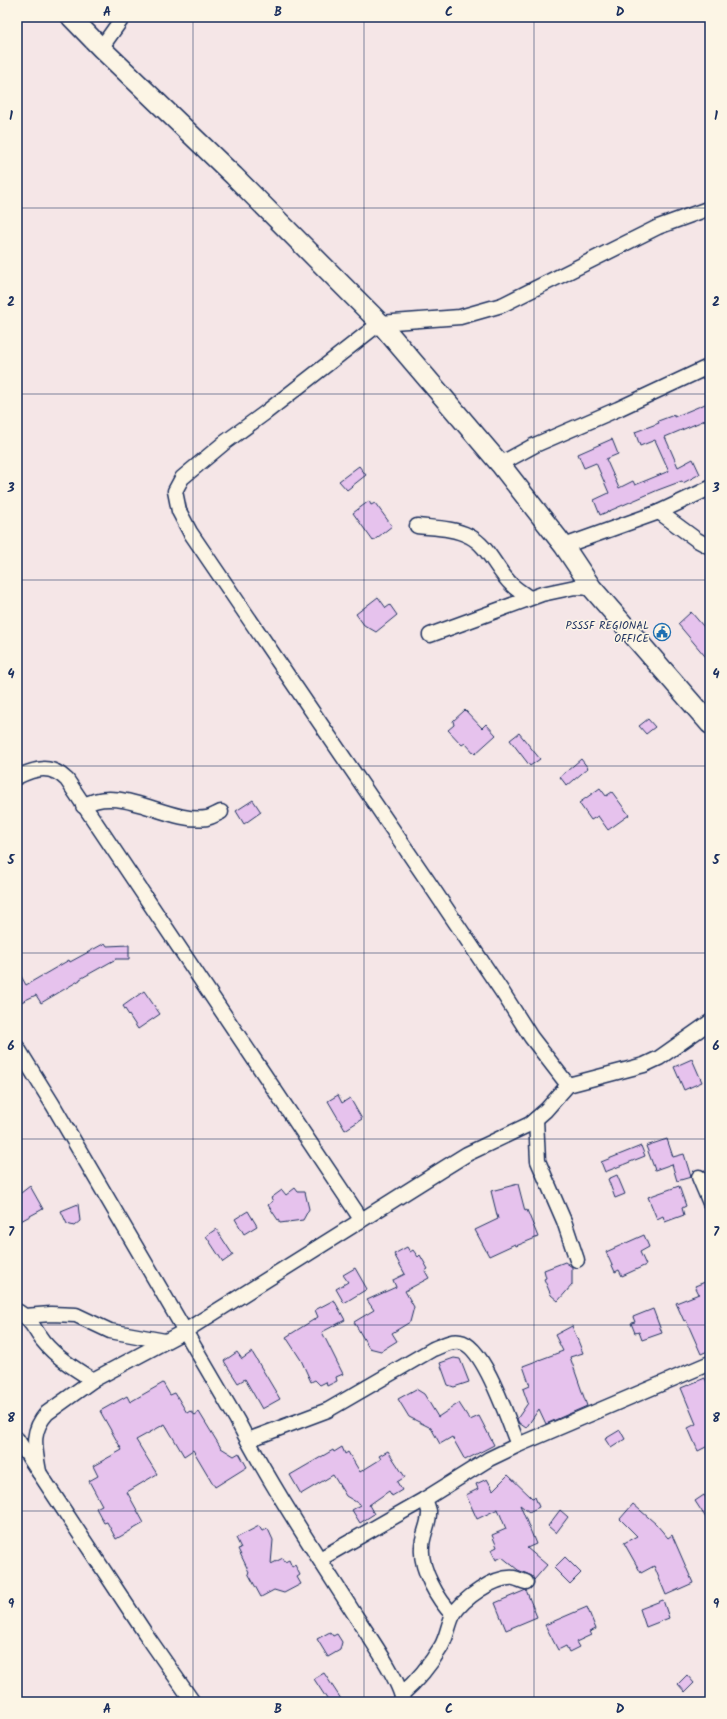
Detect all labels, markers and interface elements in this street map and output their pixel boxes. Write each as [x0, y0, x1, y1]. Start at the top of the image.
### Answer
text: A [103, 2, 111, 23]
text: B [274, 2, 282, 23]
text: C [445, 2, 453, 23]
text: D [616, 2, 625, 23]
text: 1 [9, 106, 13, 127]
text: 1 [714, 106, 718, 127]
text: 2 [7, 292, 15, 313]
text: 2 [712, 292, 720, 313]
text: 3 [6, 478, 15, 499]
text: 3 [711, 478, 720, 499]
place label: PSSSF REGIONAL OFFICE [565, 617, 650, 648]
public building icon: PSSSF REGIONAL OFFICE [652, 622, 672, 642]
text: 4 [7, 664, 15, 685]
text: 4 [712, 664, 720, 685]
text: 5 [7, 850, 16, 871]
text: 5 [712, 850, 721, 871]
text: 6 [7, 1036, 15, 1057]
text: 6 [712, 1036, 720, 1057]
text: 7 [8, 1222, 15, 1243]
text: 7 [713, 1222, 720, 1243]
text: 8 [7, 1408, 15, 1429]
text: 8 [712, 1408, 720, 1429]
text: 9 [8, 1594, 15, 1615]
text: 9 [713, 1594, 720, 1615]
text: A [103, 1699, 111, 1719]
text: B [274, 1699, 282, 1719]
text: C [445, 1699, 453, 1719]
text: D [616, 1699, 625, 1719]

